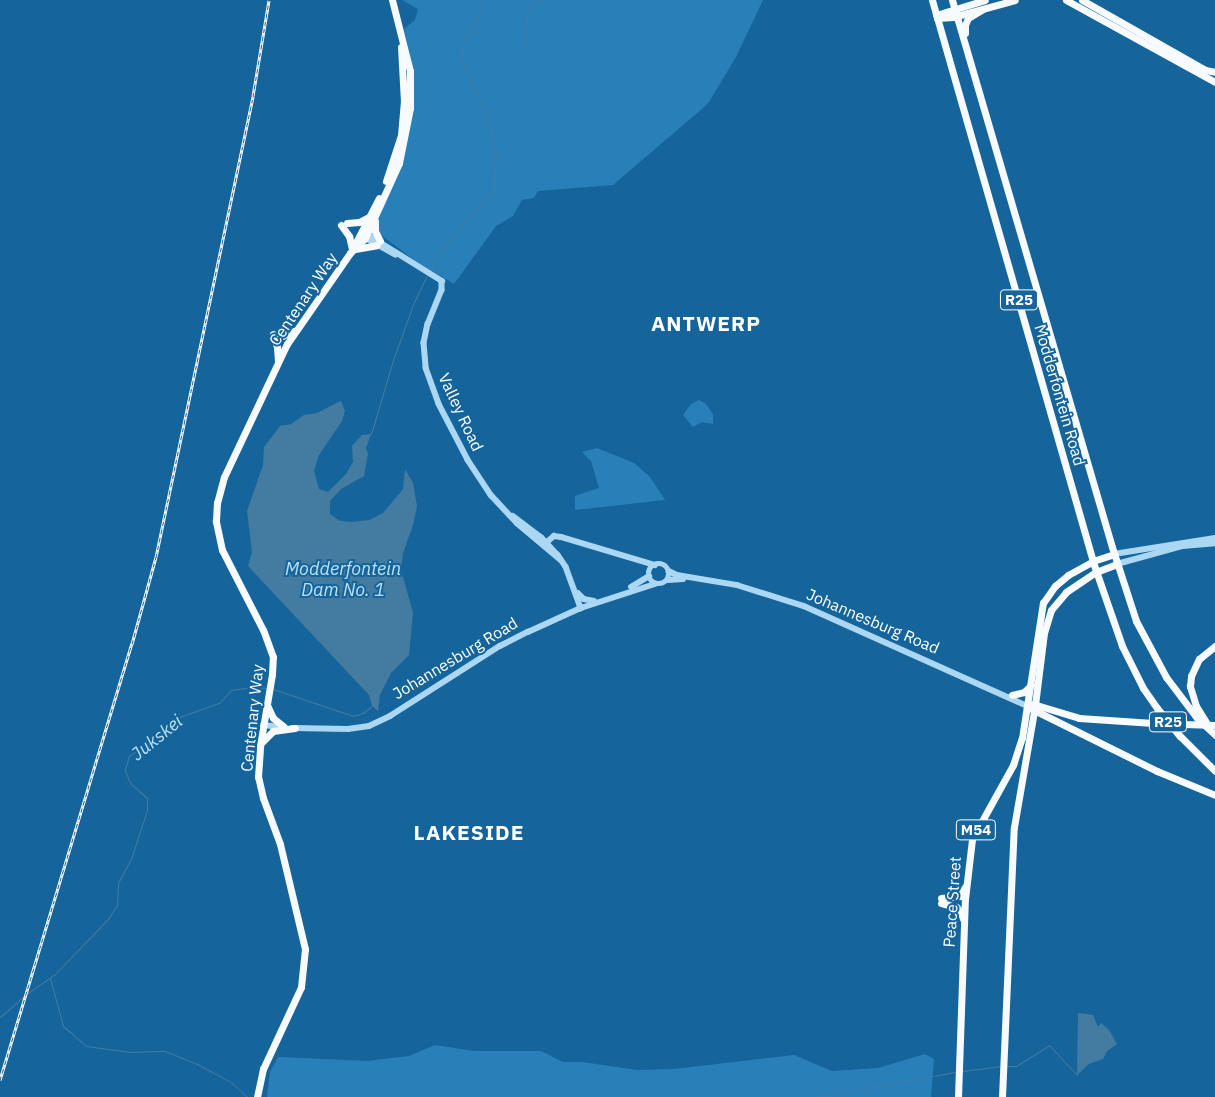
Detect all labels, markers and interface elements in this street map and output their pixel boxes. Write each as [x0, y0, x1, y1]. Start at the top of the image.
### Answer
street label: Centenary Way [265, 249, 341, 349]
road number: R25 [999, 288, 1039, 312]
district label: ANTWERP [650, 310, 762, 336]
street label: Modderfontein Road [1031, 322, 1089, 468]
street label: Valley Road [435, 370, 487, 454]
water label: Modderfontein Dam No. 1 [285, 559, 401, 602]
street label: Johannesburg Road [804, 584, 942, 658]
street label: Johannesburg Road [389, 613, 521, 703]
street label: Centenary Way [237, 663, 267, 773]
road number: R25 [1148, 710, 1188, 734]
water label: Jukskei [127, 711, 187, 765]
road number: M54 [955, 818, 997, 842]
district label: LAKESIDE [413, 819, 525, 845]
street label: Peace Street [939, 856, 965, 948]

